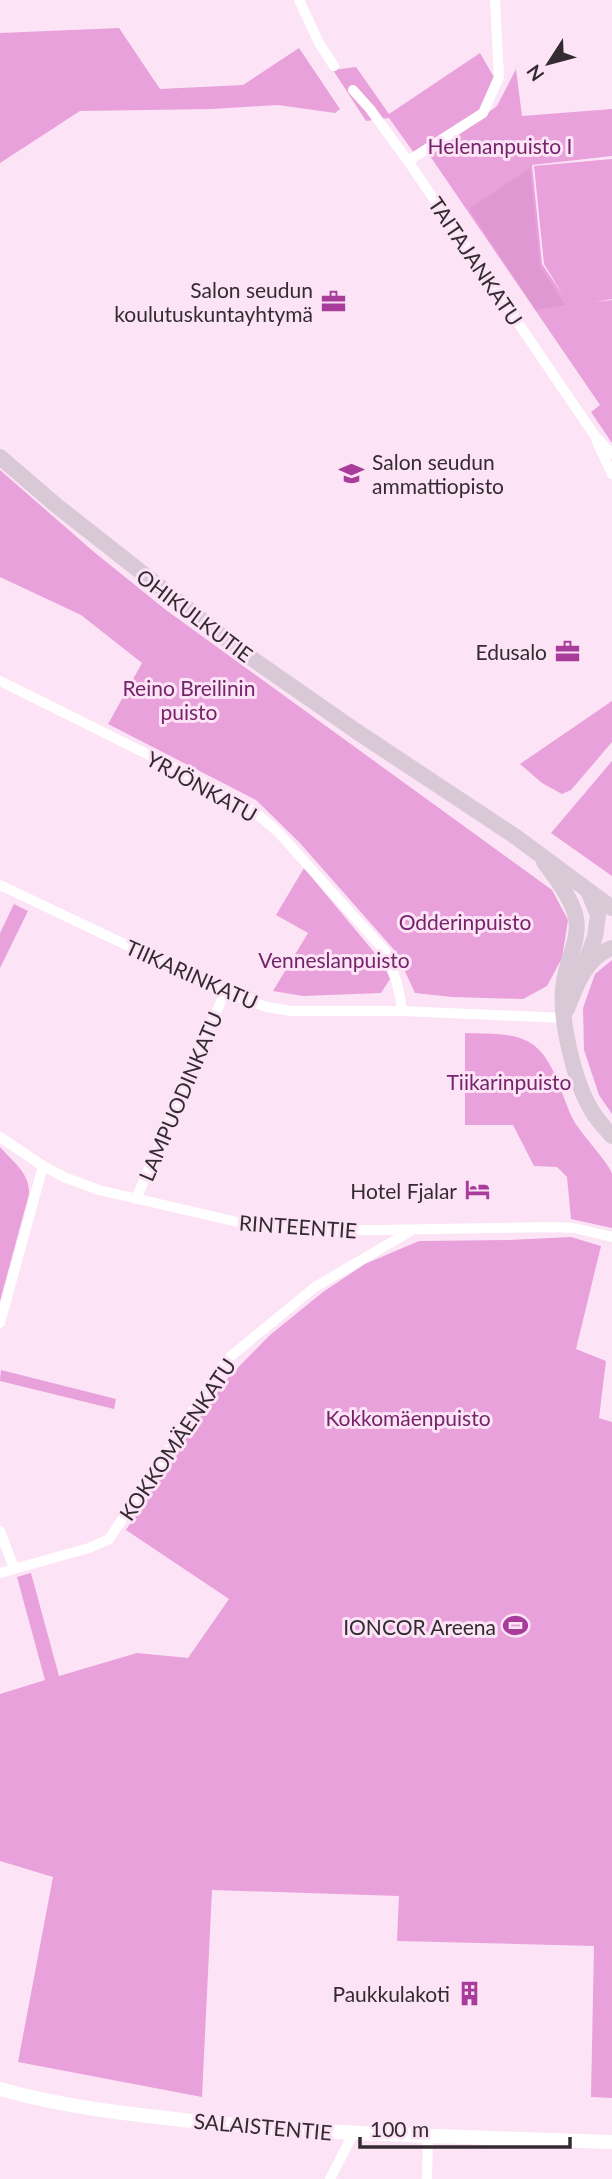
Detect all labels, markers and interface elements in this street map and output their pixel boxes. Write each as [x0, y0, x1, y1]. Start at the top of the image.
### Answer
north arrow [514, 28, 584, 98]
text: N [521, 61, 548, 86]
park label: Helenanpuisto I [428, 133, 572, 158]
street label: TAITAJANKATU [424, 192, 528, 330]
place label: Salon seudun koulutuskuntayhtymä [114, 277, 313, 326]
office icon: Salon seudun koulutuskuntayhtymä [319, 287, 347, 315]
place label: Salon seudun ammattiopisto [372, 449, 504, 498]
school or university icon: Salon seudun ammattiopisto [338, 459, 366, 487]
street label: OHIKULKUTIE [132, 563, 258, 667]
office icon: Edusalo [553, 637, 581, 665]
place label: Edusalo [475, 639, 547, 664]
park label: Reino Breilinin puisto [123, 675, 255, 724]
street label: YRJÖNKATU [142, 745, 262, 827]
park label: Odderinpuisto [399, 909, 531, 934]
street label: TIIKARINKATU [122, 934, 262, 1014]
park label: Venneslanpuisto [258, 947, 410, 972]
street label: LAMPUODINKATU [133, 1007, 227, 1185]
park label: Tiikarinpuisto [447, 1069, 572, 1094]
hotel icon: Hotel Fjalar [463, 1176, 491, 1204]
place label: Hotel Fjalar [350, 1178, 457, 1203]
street label: RINTEENTIE [238, 1209, 358, 1243]
street label: KOKKOMÄENKATU [114, 1353, 240, 1525]
park label: Kokkomäenpuisto [325, 1405, 491, 1430]
sports icon: IONCOR Areena [502, 1612, 530, 1640]
place label: IONCOR Areena [343, 1614, 496, 1639]
building icon: Paukkulakoti [456, 1979, 484, 2007]
place label: Paukkulakoti [332, 1981, 450, 2006]
scale bar [360, 2106, 570, 2150]
street label: SALAISTENTIE [193, 2108, 333, 2144]
text: 100 m [370, 2116, 429, 2141]

